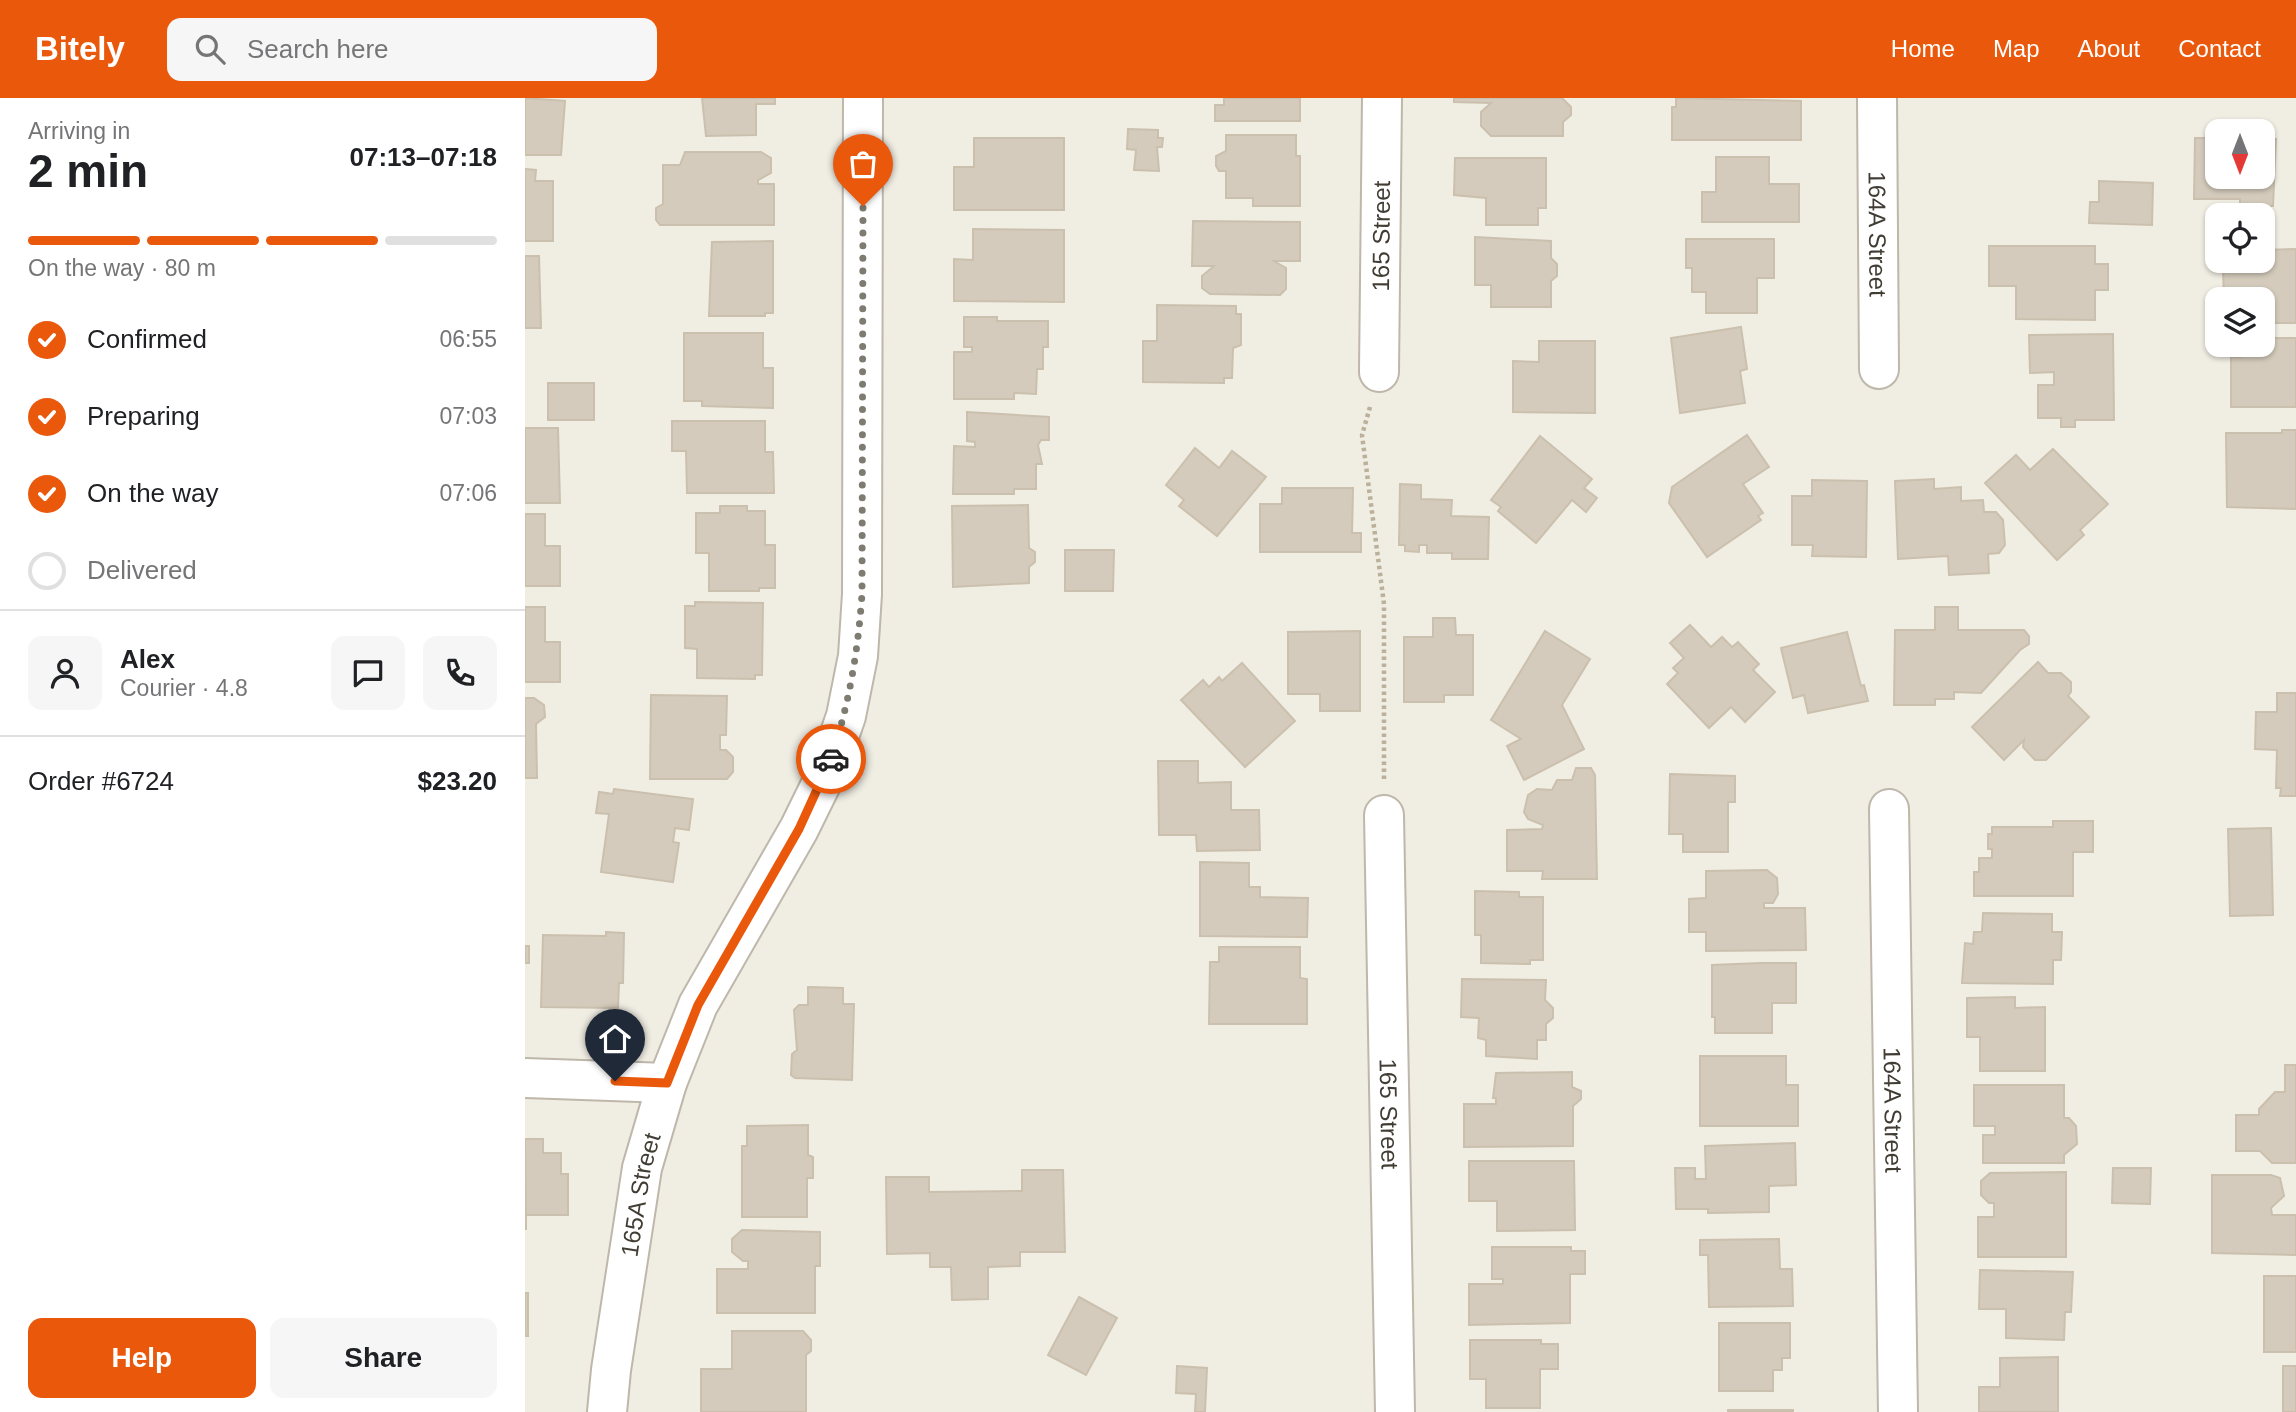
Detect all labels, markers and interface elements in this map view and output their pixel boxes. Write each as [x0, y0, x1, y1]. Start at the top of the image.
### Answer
search box [167, 18, 657, 81]
text: Bitely [35, 30, 125, 67]
icon: search [191, 30, 229, 68]
text: Search here [247, 34, 389, 64]
text: Home [1891, 35, 1955, 62]
text: Map [1993, 35, 2040, 62]
text: About [2078, 35, 2140, 62]
text: Contact [2178, 35, 2261, 62]
text: Arriving in [28, 118, 130, 144]
north arrow [2205, 119, 2275, 189]
map controls [2205, 119, 2275, 357]
pin [833, 134, 893, 206]
text: 07:13–07:18 [350, 142, 497, 172]
text: 2 min [28, 145, 148, 197]
icon: bag [844, 145, 882, 183]
street label: 164A Street [1864, 171, 1892, 297]
street label: 165 Street [1366, 180, 1395, 292]
button: locate [2205, 203, 2275, 273]
text: On the way · 80 m [28, 255, 216, 281]
button: layers [2205, 287, 2275, 357]
icon: check [28, 321, 66, 359]
text: Confirmed [87, 324, 207, 354]
text: 06:55 [439, 326, 497, 352]
icon: check [28, 398, 66, 436]
text: Preparing [87, 401, 200, 431]
text: 07:03 [439, 403, 497, 429]
icon: check [28, 475, 66, 513]
text: On the way [87, 478, 219, 508]
text: 07:06 [439, 480, 497, 506]
text: Delivered [87, 555, 197, 585]
button: person [28, 636, 102, 710]
button: chat [331, 636, 405, 710]
button: phone [423, 636, 497, 710]
text: Alex [120, 644, 175, 674]
text: Courier · 4.8 [120, 675, 248, 701]
courier [796, 724, 866, 794]
icon: car [812, 740, 850, 778]
text: Order #6724 [28, 766, 174, 796]
text: $23.20 [417, 766, 497, 796]
pin [585, 1009, 645, 1081]
icon: home [596, 1020, 634, 1058]
street label: 164A Street [1879, 1047, 1908, 1173]
street label: 165 Street [1375, 1058, 1404, 1170]
street label: 165A Street [615, 1129, 665, 1258]
button: Help [28, 1318, 256, 1398]
button: Share [270, 1318, 497, 1398]

